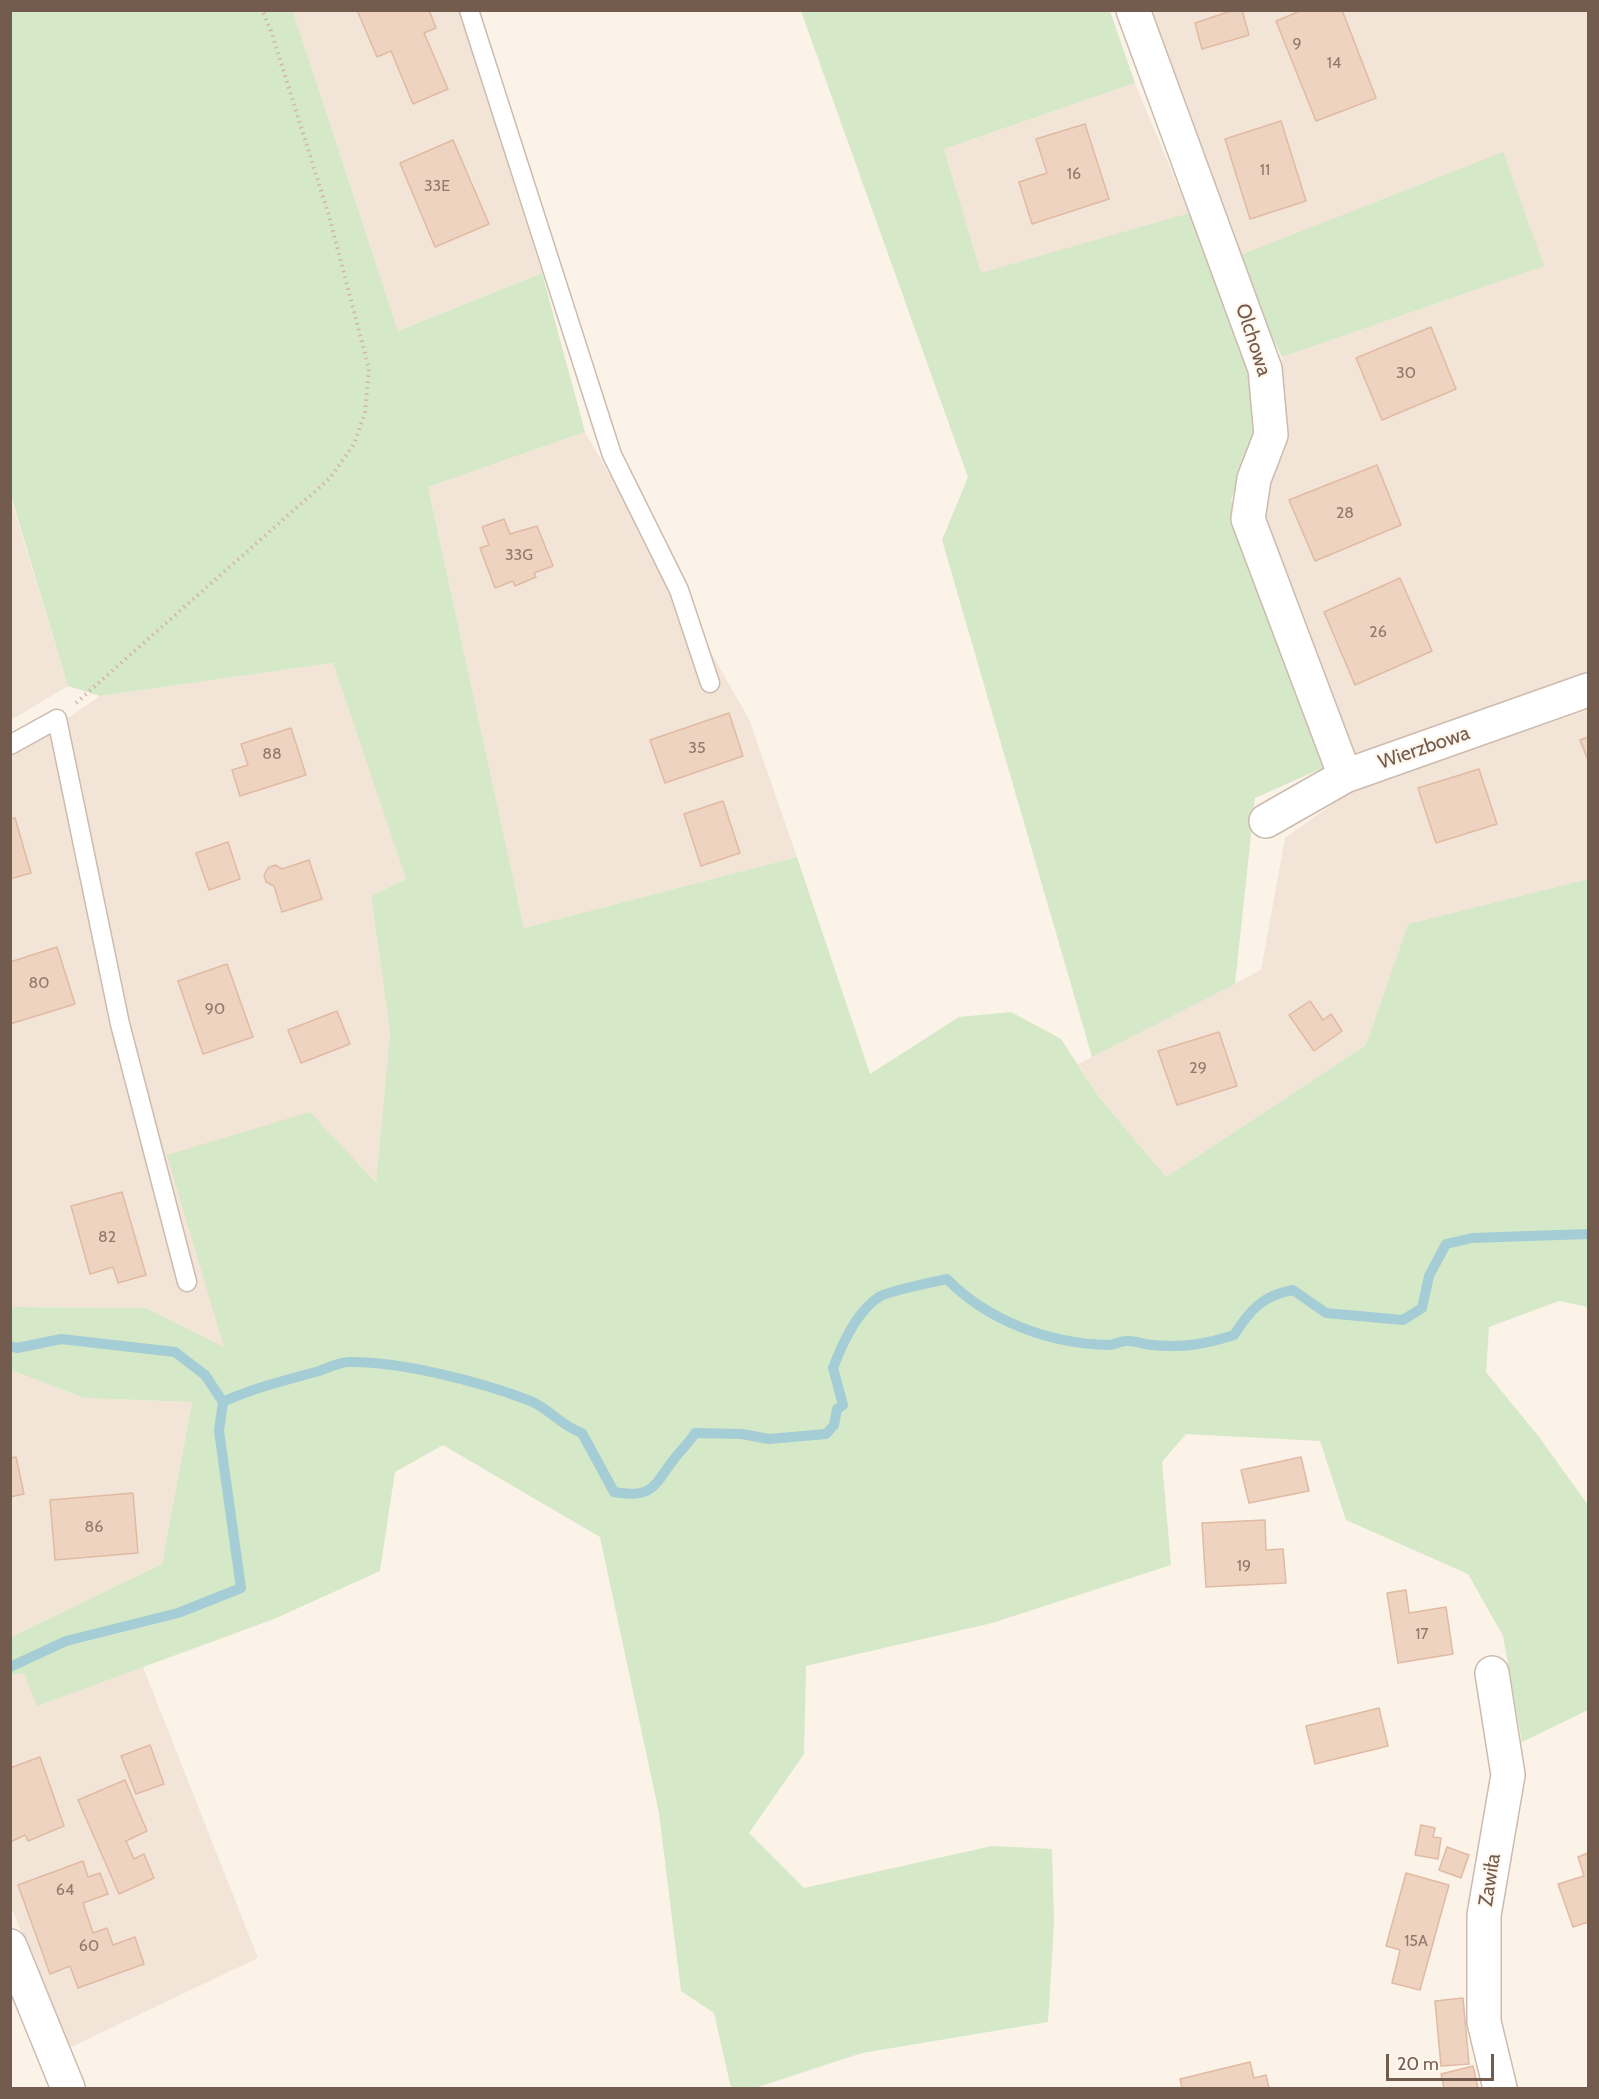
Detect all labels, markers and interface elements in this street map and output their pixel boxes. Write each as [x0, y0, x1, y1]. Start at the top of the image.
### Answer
house number: 9 [1292, 34, 1302, 54]
house number: 14 [1327, 53, 1341, 73]
house number: 11 [1260, 160, 1270, 180]
house number: 16 [1067, 164, 1081, 184]
house number: 33E [424, 176, 450, 196]
street label: Olchowa [1230, 301, 1276, 379]
house number: 30 [1396, 363, 1416, 383]
house number: 28 [1336, 503, 1354, 523]
house number: 33G [505, 545, 533, 565]
house number: 26 [1369, 622, 1387, 642]
street label: Wierzbowa [1375, 721, 1473, 775]
house number: 35 [688, 738, 706, 758]
house number: 88 [262, 744, 282, 764]
house number: 80 [29, 973, 49, 993]
house number: 90 [205, 999, 225, 1019]
house number: 29 [1189, 1058, 1207, 1078]
house number: 82 [98, 1227, 116, 1247]
house number: 86 [85, 1517, 103, 1537]
house number: 19 [1237, 1556, 1251, 1576]
house number: 17 [1415, 1624, 1429, 1644]
street label: Zawiła [1474, 1852, 1506, 1908]
house number: 64 [56, 1880, 74, 1900]
house number: 15A [1404, 1931, 1428, 1951]
house number: 60 [79, 1936, 99, 1956]
scale bar [1389, 2042, 1497, 2080]
text: 20 m [1397, 2053, 1439, 2075]

